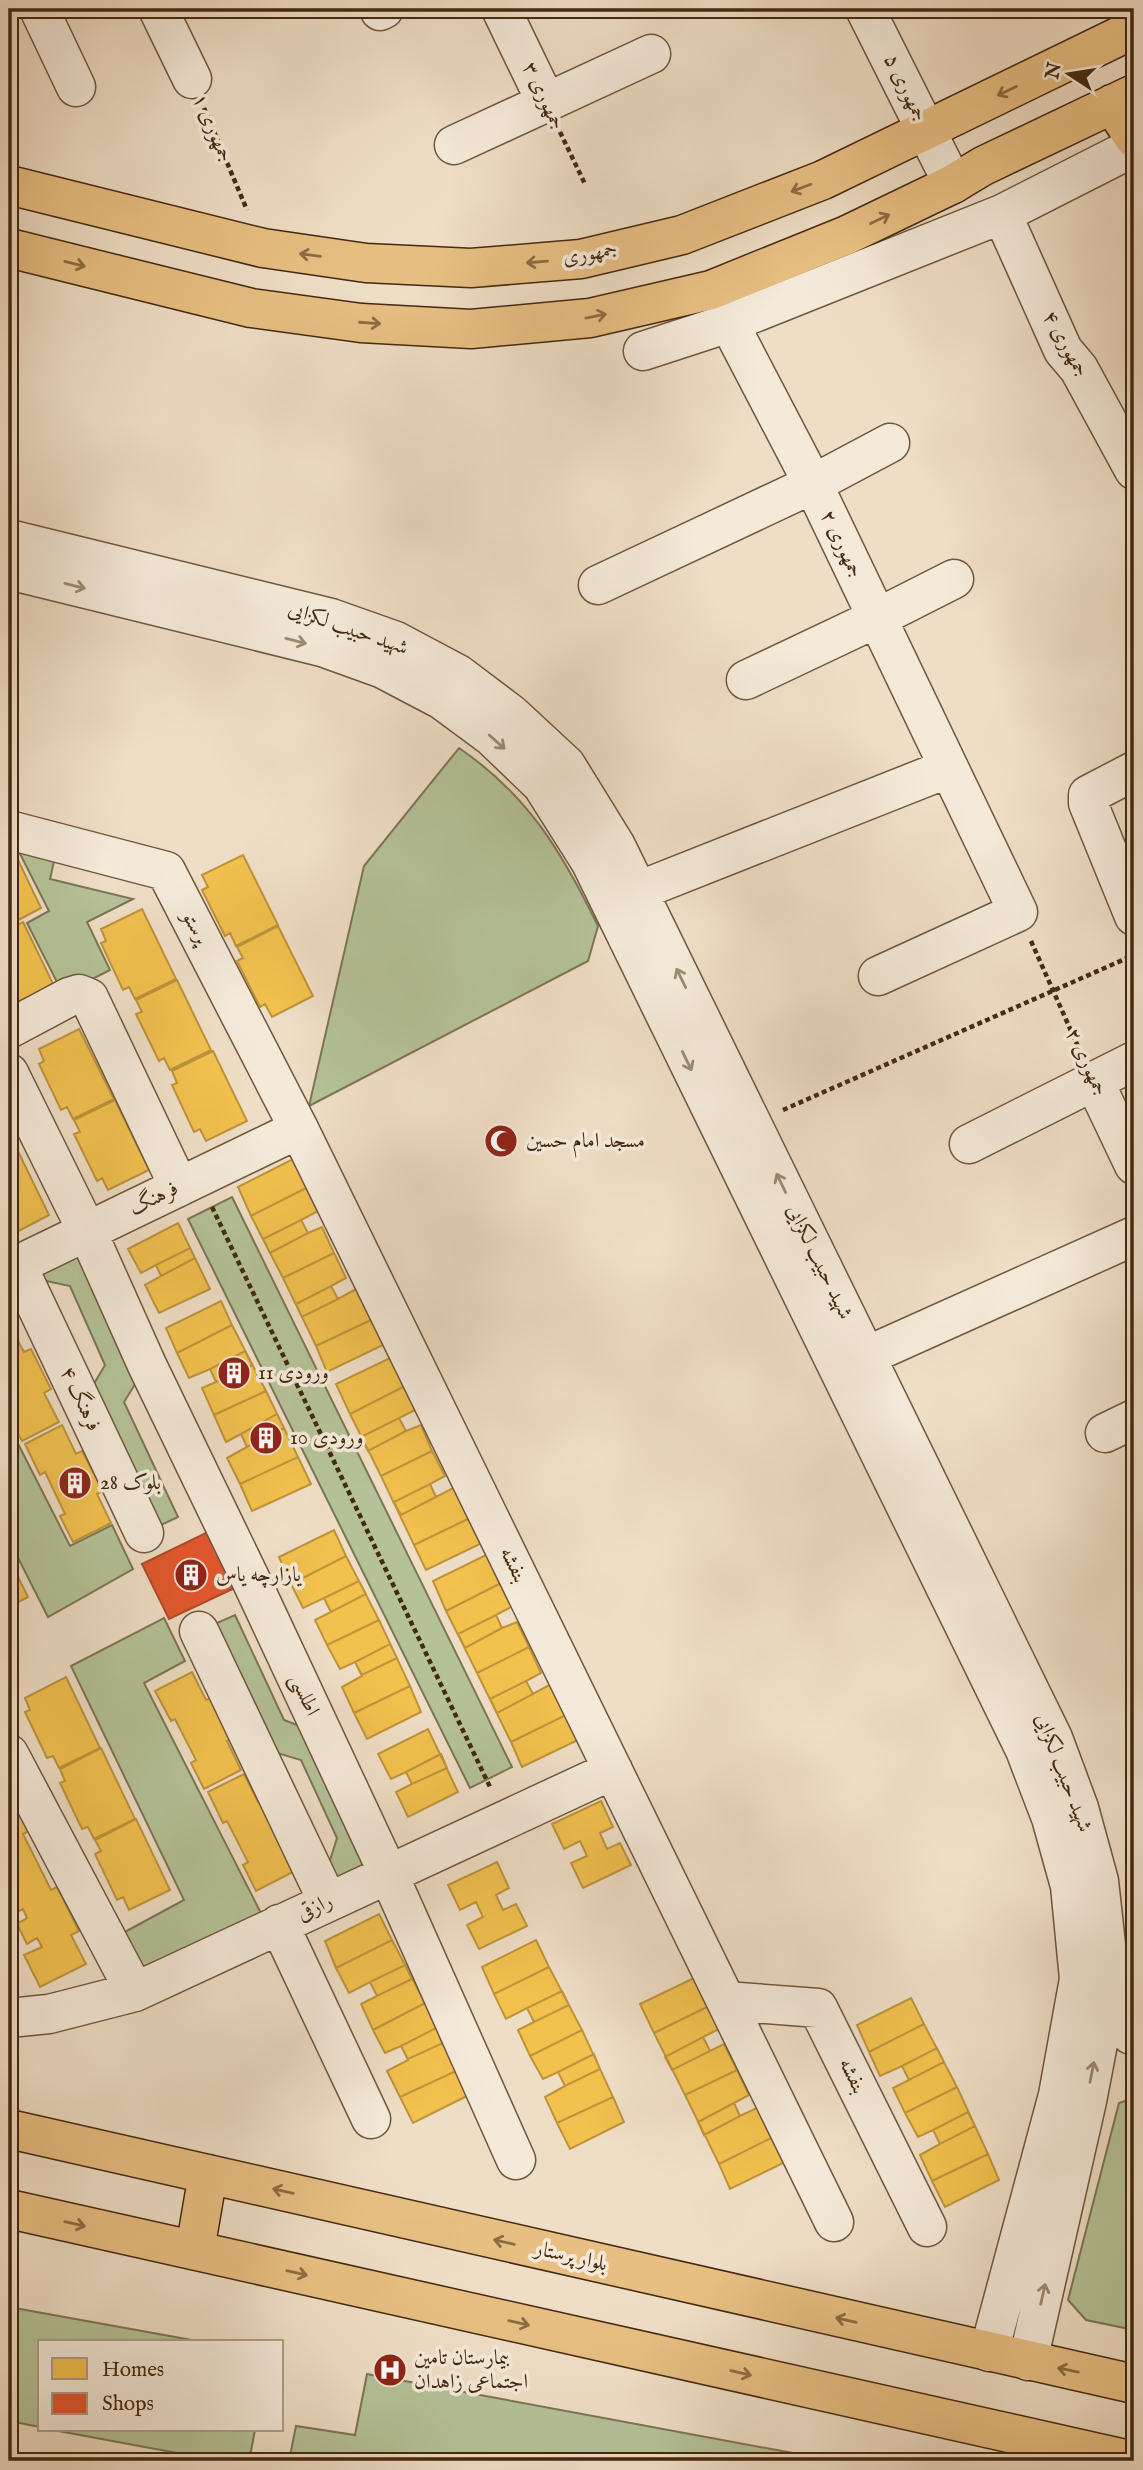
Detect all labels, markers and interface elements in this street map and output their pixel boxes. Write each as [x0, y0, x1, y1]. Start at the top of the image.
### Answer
north arrow [1034, 38, 1104, 108]
street label: جمهوری ۵ [877, 50, 933, 126]
street label: جمهوری ۳ [516, 58, 570, 134]
text: N [1041, 60, 1068, 82]
one-way arrow [997, 84, 1018, 98]
street label: جمهوری ۱ [185, 90, 239, 166]
one-way arrow [791, 183, 813, 196]
one-way arrow [869, 212, 890, 226]
street label: جمهوری [560, 236, 620, 272]
one-way arrow [299, 248, 322, 261]
one-way arrow [526, 256, 548, 269]
one-way arrow [63, 258, 86, 272]
street label: جمهوری ۴ [1036, 306, 1094, 382]
one-way arrow [584, 309, 607, 323]
one-way arrow [358, 317, 381, 330]
street label: جمهوری ۲ [814, 506, 868, 582]
one-way arrow [63, 580, 86, 593]
street label: شهید حبیب لکزایی [284, 596, 412, 662]
one-way arrow [284, 635, 307, 648]
one-way arrow [488, 734, 506, 750]
street label: پرستو [174, 905, 216, 951]
one-way arrow [673, 968, 687, 989]
street label: جمهوری ۲ [1059, 1024, 1113, 1100]
one-way arrow [681, 1050, 695, 1071]
mosque icon: مسجد امام حسین [482, 1122, 520, 1160]
place label: مسجد امام حسین [526, 1128, 645, 1158]
one-way arrow [773, 1173, 787, 1194]
street label: فرهنگ [124, 1175, 183, 1222]
street label: شهید حبیب لکزایی [779, 1200, 859, 1324]
building icon: ورودی 11 [215, 1354, 253, 1392]
place label: ورودی 11 [258, 1360, 329, 1387]
street label: فرهنگ ۴ [53, 1362, 108, 1436]
building icon: ورودی 10 [247, 1419, 285, 1457]
place label: ورودی 10 [290, 1425, 363, 1452]
building icon: بلوک 28 [56, 1464, 94, 1502]
place label: بلوک 28 [100, 1470, 161, 1497]
street label: بنفشه [493, 1543, 533, 1587]
building icon: یازارچه یاس [172, 1556, 210, 1594]
place label: یازارچه یاس [216, 1562, 302, 1589]
street label: اطلسی [282, 1669, 326, 1721]
street label: شهید حبیب لکزایی [1028, 1710, 1098, 1836]
street label: رازقی [293, 1888, 337, 1928]
street label: بنفشه [832, 2054, 872, 2098]
one-way arrow [1086, 2061, 1099, 2084]
one-way arrow [272, 2184, 295, 2197]
one-way arrow [63, 2217, 86, 2231]
one-way arrow [494, 2234, 516, 2247]
street label: بلوار پرستار [530, 2235, 610, 2278]
one-way arrow [285, 2267, 308, 2281]
one-way arrow [1037, 2284, 1050, 2306]
one-way arrow [835, 2312, 858, 2326]
one-way arrow [507, 2317, 530, 2330]
legend [38, 2340, 284, 2432]
place label: بیمارستان تامین اجتماعی زاهدان [414, 2345, 528, 2396]
hospital icon: بیمارستان تامین اجتماعی زاهدان [371, 2351, 409, 2389]
text: Homes [102, 2357, 164, 2384]
one-way arrow [1057, 2362, 1080, 2376]
one-way arrow [729, 2366, 752, 2380]
text: Shops [102, 2391, 154, 2418]

